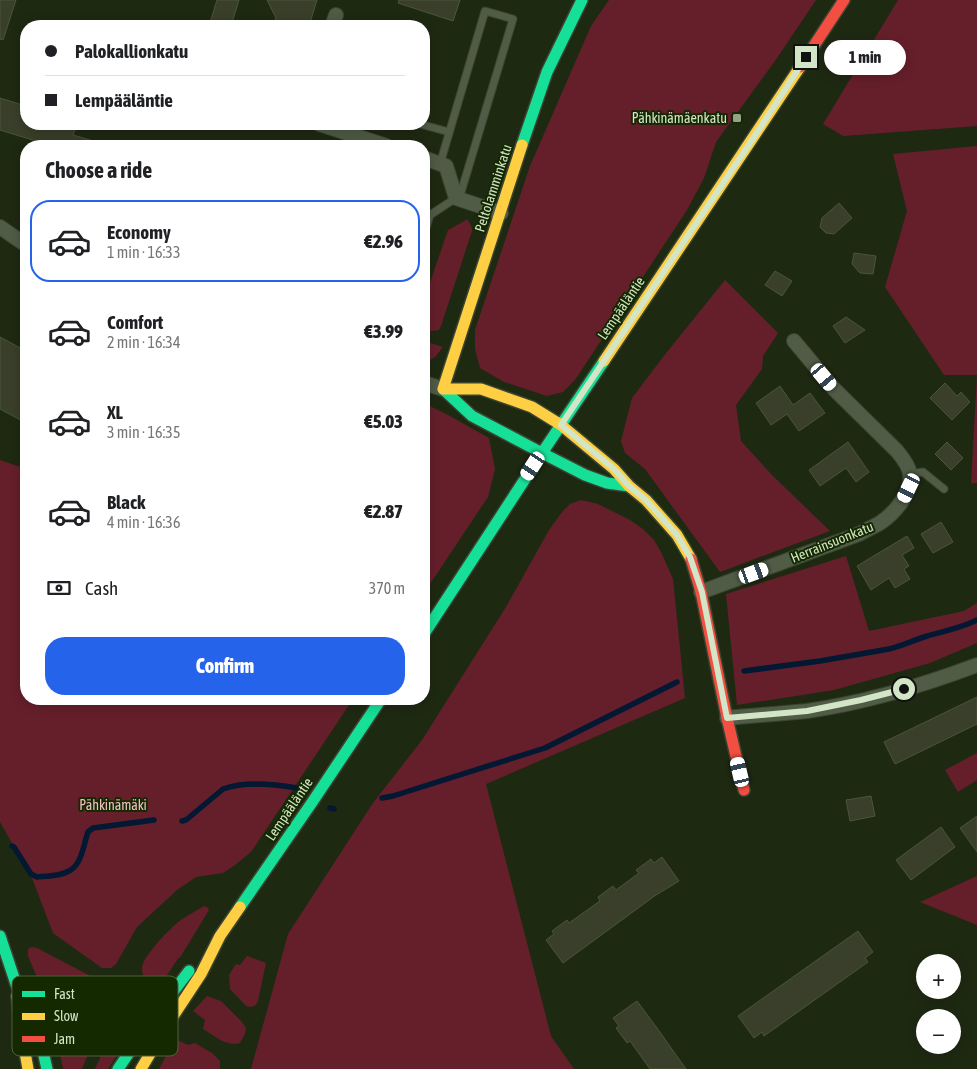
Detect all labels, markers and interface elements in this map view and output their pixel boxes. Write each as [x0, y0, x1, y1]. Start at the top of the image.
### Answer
text: Palokallionkatu [75, 40, 188, 62]
callout: 1 min [824, 40, 906, 74]
route end [795, 46, 817, 68]
text: 1 min [849, 48, 881, 66]
text: Lempääläntie [75, 89, 173, 111]
place label: Pähkinämäenkatu [632, 110, 727, 126]
marker: Pähkinämäenkatu [731, 112, 743, 124]
street label: Peltolamminkatu [471, 142, 515, 234]
text: Choose a ride [45, 157, 152, 183]
icon: car [47, 219, 92, 264]
text: Economy [107, 221, 171, 243]
text: €2.96 [364, 230, 403, 252]
text: 1 min · 16:33 [107, 243, 180, 261]
street label: Lempääläntie [594, 274, 648, 342]
icon: car [47, 309, 92, 354]
text: Comfort [107, 311, 163, 333]
text: €3.99 [364, 320, 403, 342]
text: 2 min · 16:34 [107, 333, 180, 351]
car [808, 361, 839, 393]
icon: car [47, 399, 92, 444]
text: XL [107, 401, 123, 423]
text: €5.03 [364, 410, 403, 432]
text: 3 min · 16:35 [107, 423, 180, 441]
car [518, 449, 547, 483]
car [895, 471, 922, 505]
icon: car [47, 489, 92, 534]
text: Black [107, 491, 145, 513]
text: €2.87 [364, 500, 403, 522]
text: 4 min · 16:36 [107, 513, 180, 531]
street label: Herrainsuonkatu [788, 518, 876, 566]
car [737, 561, 770, 585]
icon: cash [45, 574, 73, 602]
text: Cash [85, 577, 118, 599]
text: 370 m [369, 579, 405, 597]
button: Confirm [45, 637, 405, 695]
route start [893, 678, 915, 700]
car [729, 756, 750, 788]
street label: Lempääläntie [262, 775, 316, 843]
park label: Pähkinämäki [79, 797, 147, 813]
map controls [916, 954, 961, 1054]
button: + [916, 954, 961, 999]
legend [12, 976, 178, 1056]
text: Fast [54, 986, 75, 1002]
text: Slow [54, 1008, 79, 1024]
button: − [916, 1009, 961, 1054]
text: Jam [54, 1031, 75, 1047]

